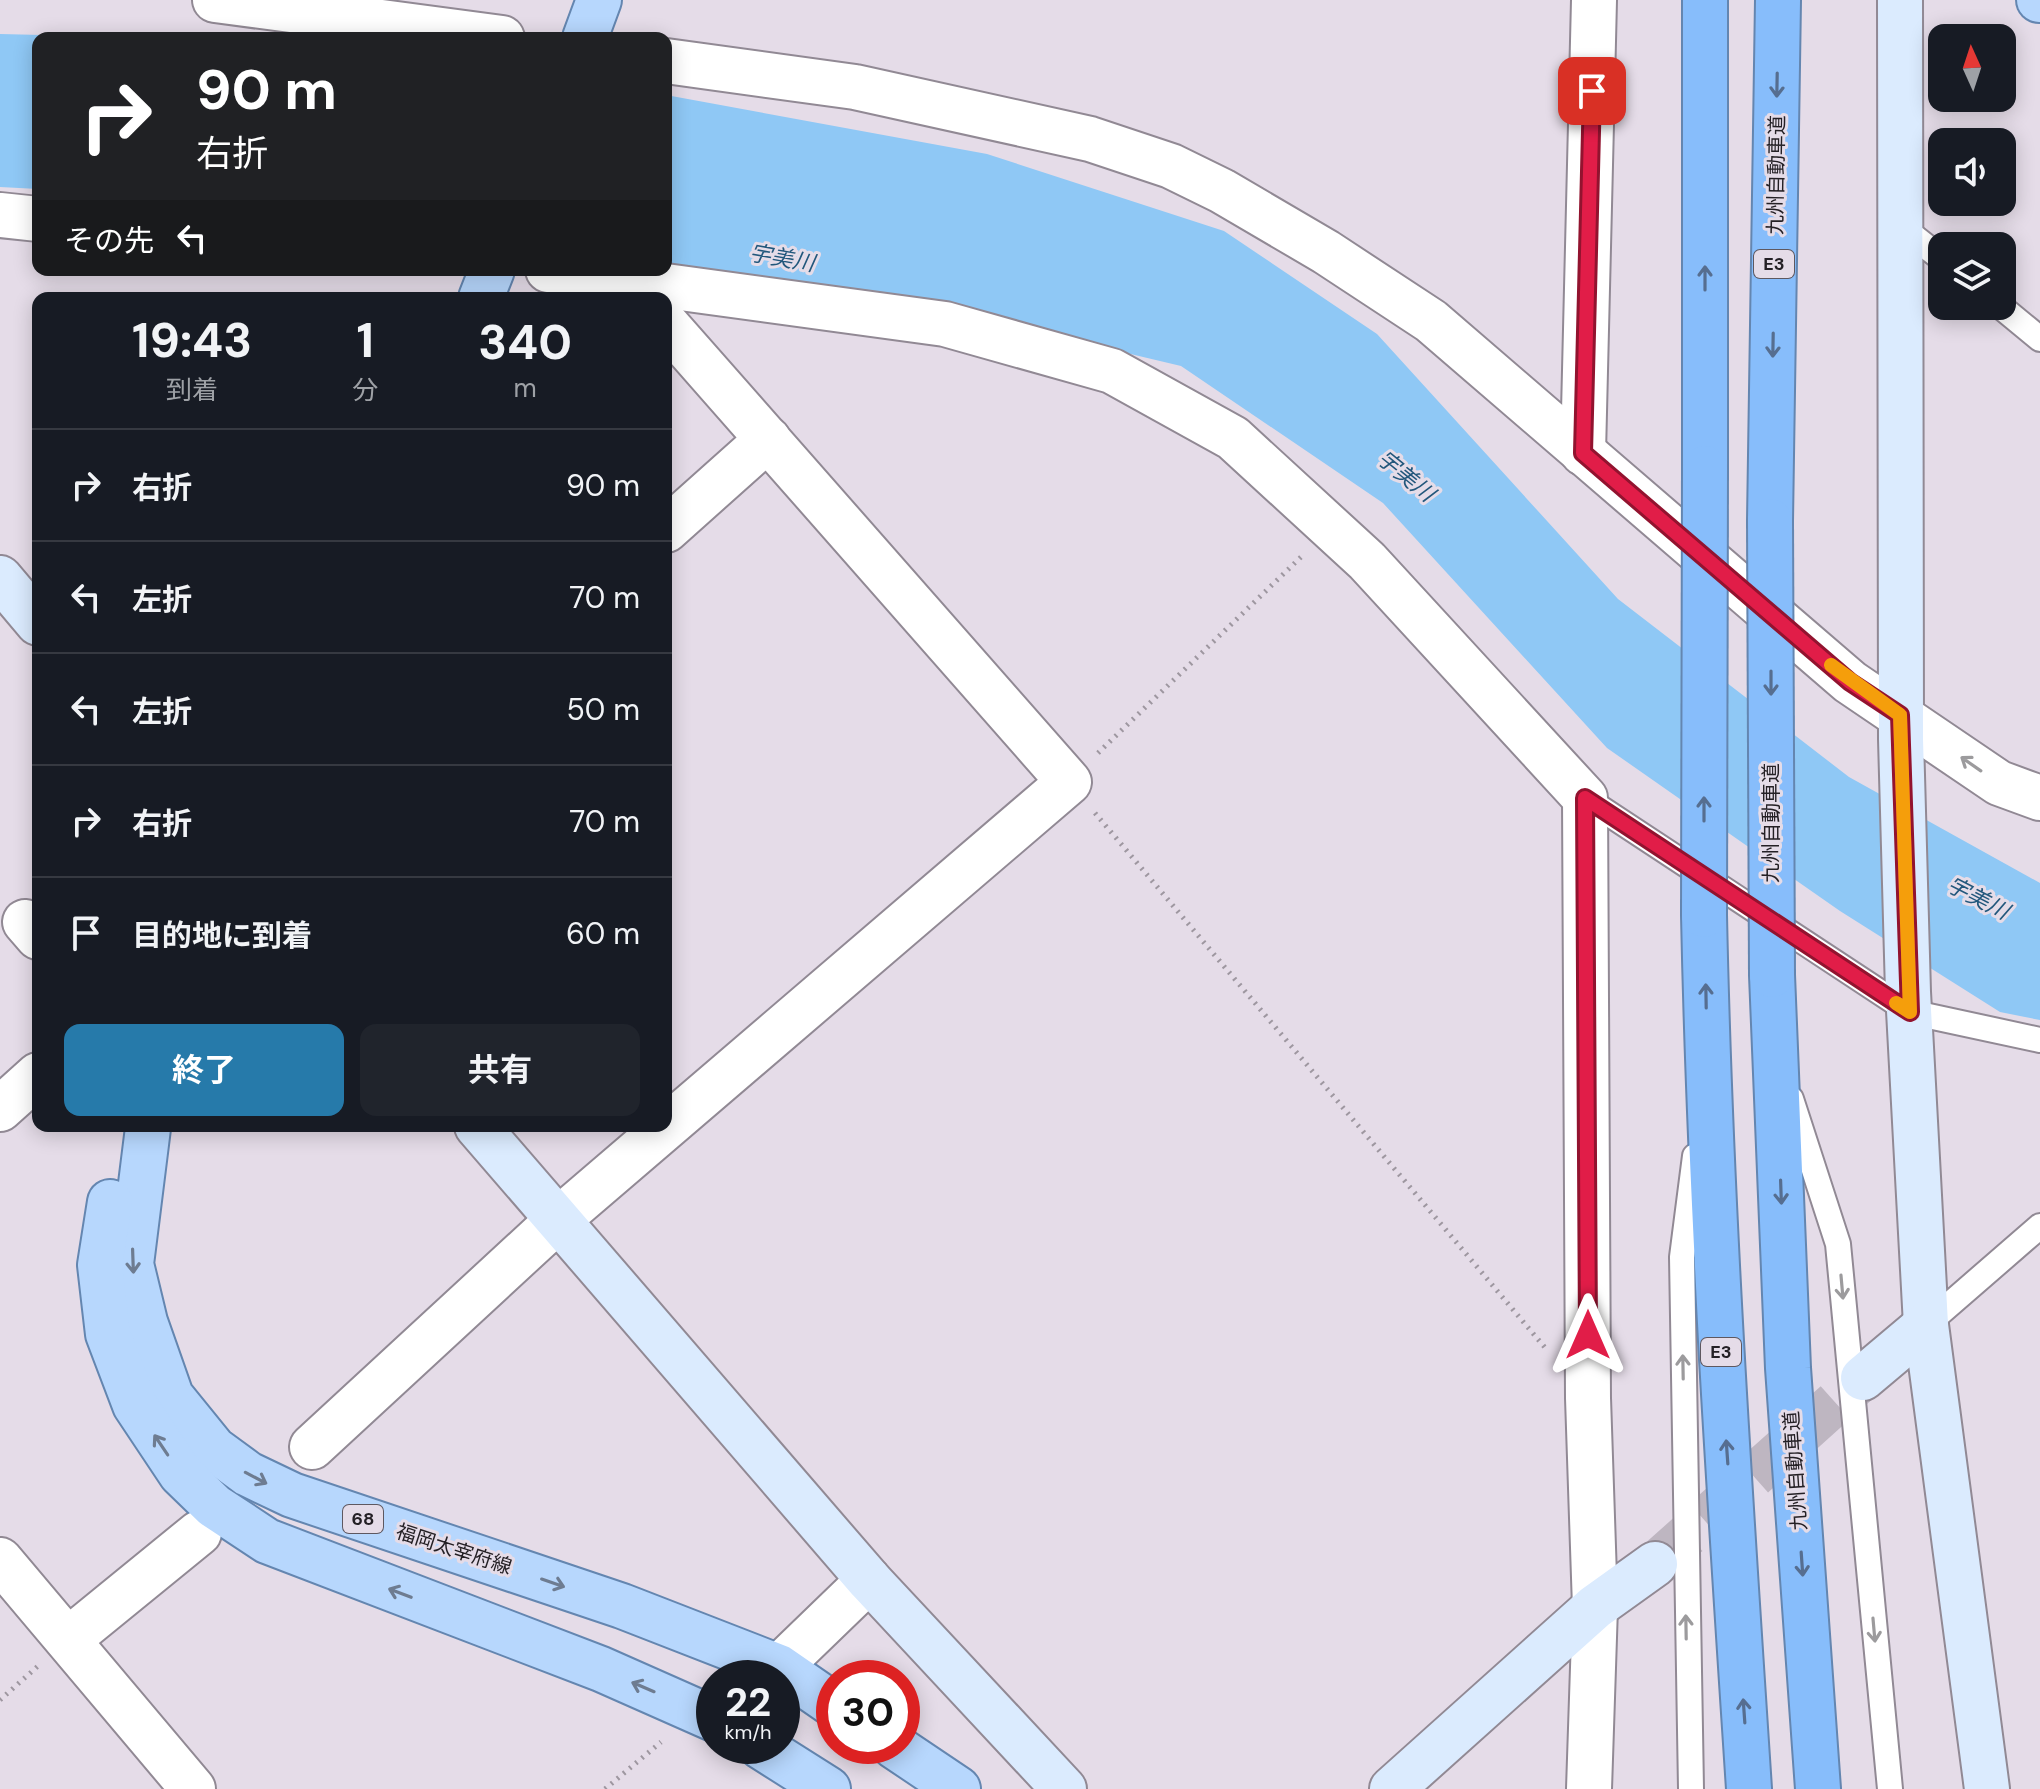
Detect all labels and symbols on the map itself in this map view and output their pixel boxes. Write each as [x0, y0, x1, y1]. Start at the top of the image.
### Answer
north arrow [1928, 24, 2016, 112]
pin [1558, 57, 1626, 125]
one-way arrow [1769, 71, 1785, 98]
street label: 九州自動車道 [1762, 115, 1790, 235]
water label: 宇美川 [747, 238, 819, 278]
road number: E3 [1754, 250, 1794, 278]
one-way arrow [1697, 265, 1713, 292]
one-way arrow [1765, 331, 1781, 358]
water label: 宇美川 [1371, 444, 1442, 509]
one-way arrow [1763, 669, 1779, 696]
one-way arrow [1960, 756, 1982, 772]
street label: 九州自動車道 [1758, 763, 1784, 883]
one-way arrow [1696, 796, 1712, 823]
water label: 宇美川 [1942, 870, 2016, 927]
one-way arrow [1698, 983, 1714, 1010]
one-way arrow [1773, 1178, 1788, 1205]
one-way arrow [126, 1247, 141, 1274]
one-way arrow [1835, 1273, 1850, 1300]
position arrow [1546, 1293, 1630, 1377]
road number: E3 [1701, 1338, 1741, 1366]
one-way arrow [1676, 1354, 1691, 1381]
street label: 九州自動車道 [1778, 1410, 1812, 1532]
one-way arrow [153, 1434, 169, 1457]
one-way arrow [1719, 1439, 1734, 1466]
one-way arrow [243, 1470, 267, 1486]
road number: 68 [343, 1505, 383, 1533]
street label: 福岡太宰府線 [393, 1518, 515, 1580]
one-way arrow [1795, 1550, 1810, 1577]
one-way arrow [541, 1576, 566, 1591]
one-way arrow [388, 1585, 413, 1599]
one-way arrow [1678, 1614, 1694, 1641]
one-way arrow [1867, 1616, 1882, 1643]
speed limit sign: 30 [816, 1660, 920, 1764]
one-way arrow [631, 1678, 656, 1693]
one-way arrow [1736, 1698, 1751, 1725]

